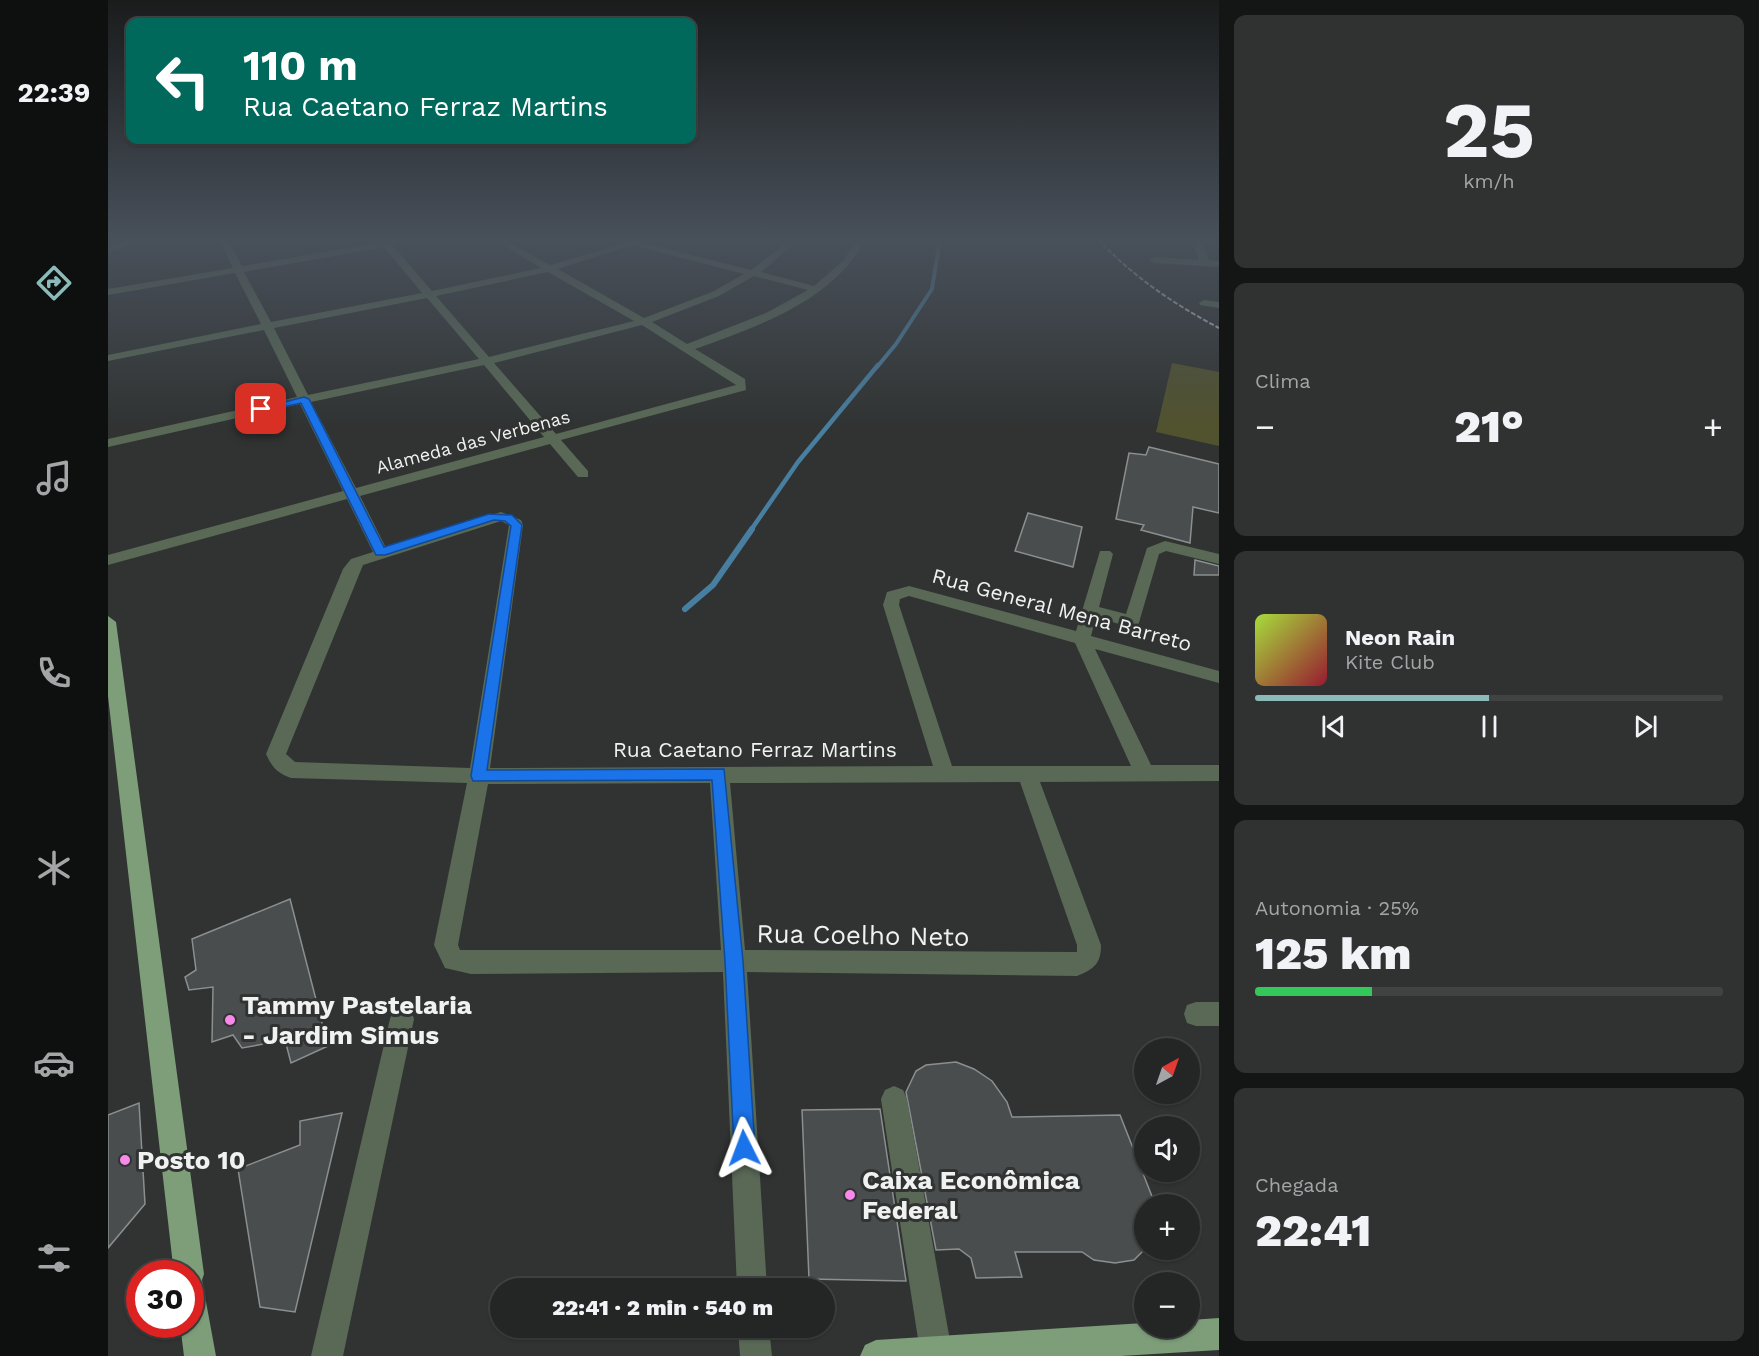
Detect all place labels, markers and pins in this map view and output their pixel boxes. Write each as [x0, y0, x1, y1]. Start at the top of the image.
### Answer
pin [235, 383, 286, 434]
place label: Tammy Pastelaria - Jardim Simus [242, 990, 472, 1050]
marker: Tammy Pastelaria - Jardim Simus [223, 1013, 237, 1027]
place label: Posto 10 [137, 1145, 246, 1175]
marker: Posto 10 [118, 1153, 132, 1167]
place label: Caixa Econômica Federal [862, 1165, 1080, 1225]
marker: Caixa Econômica Federal [843, 1188, 857, 1202]

